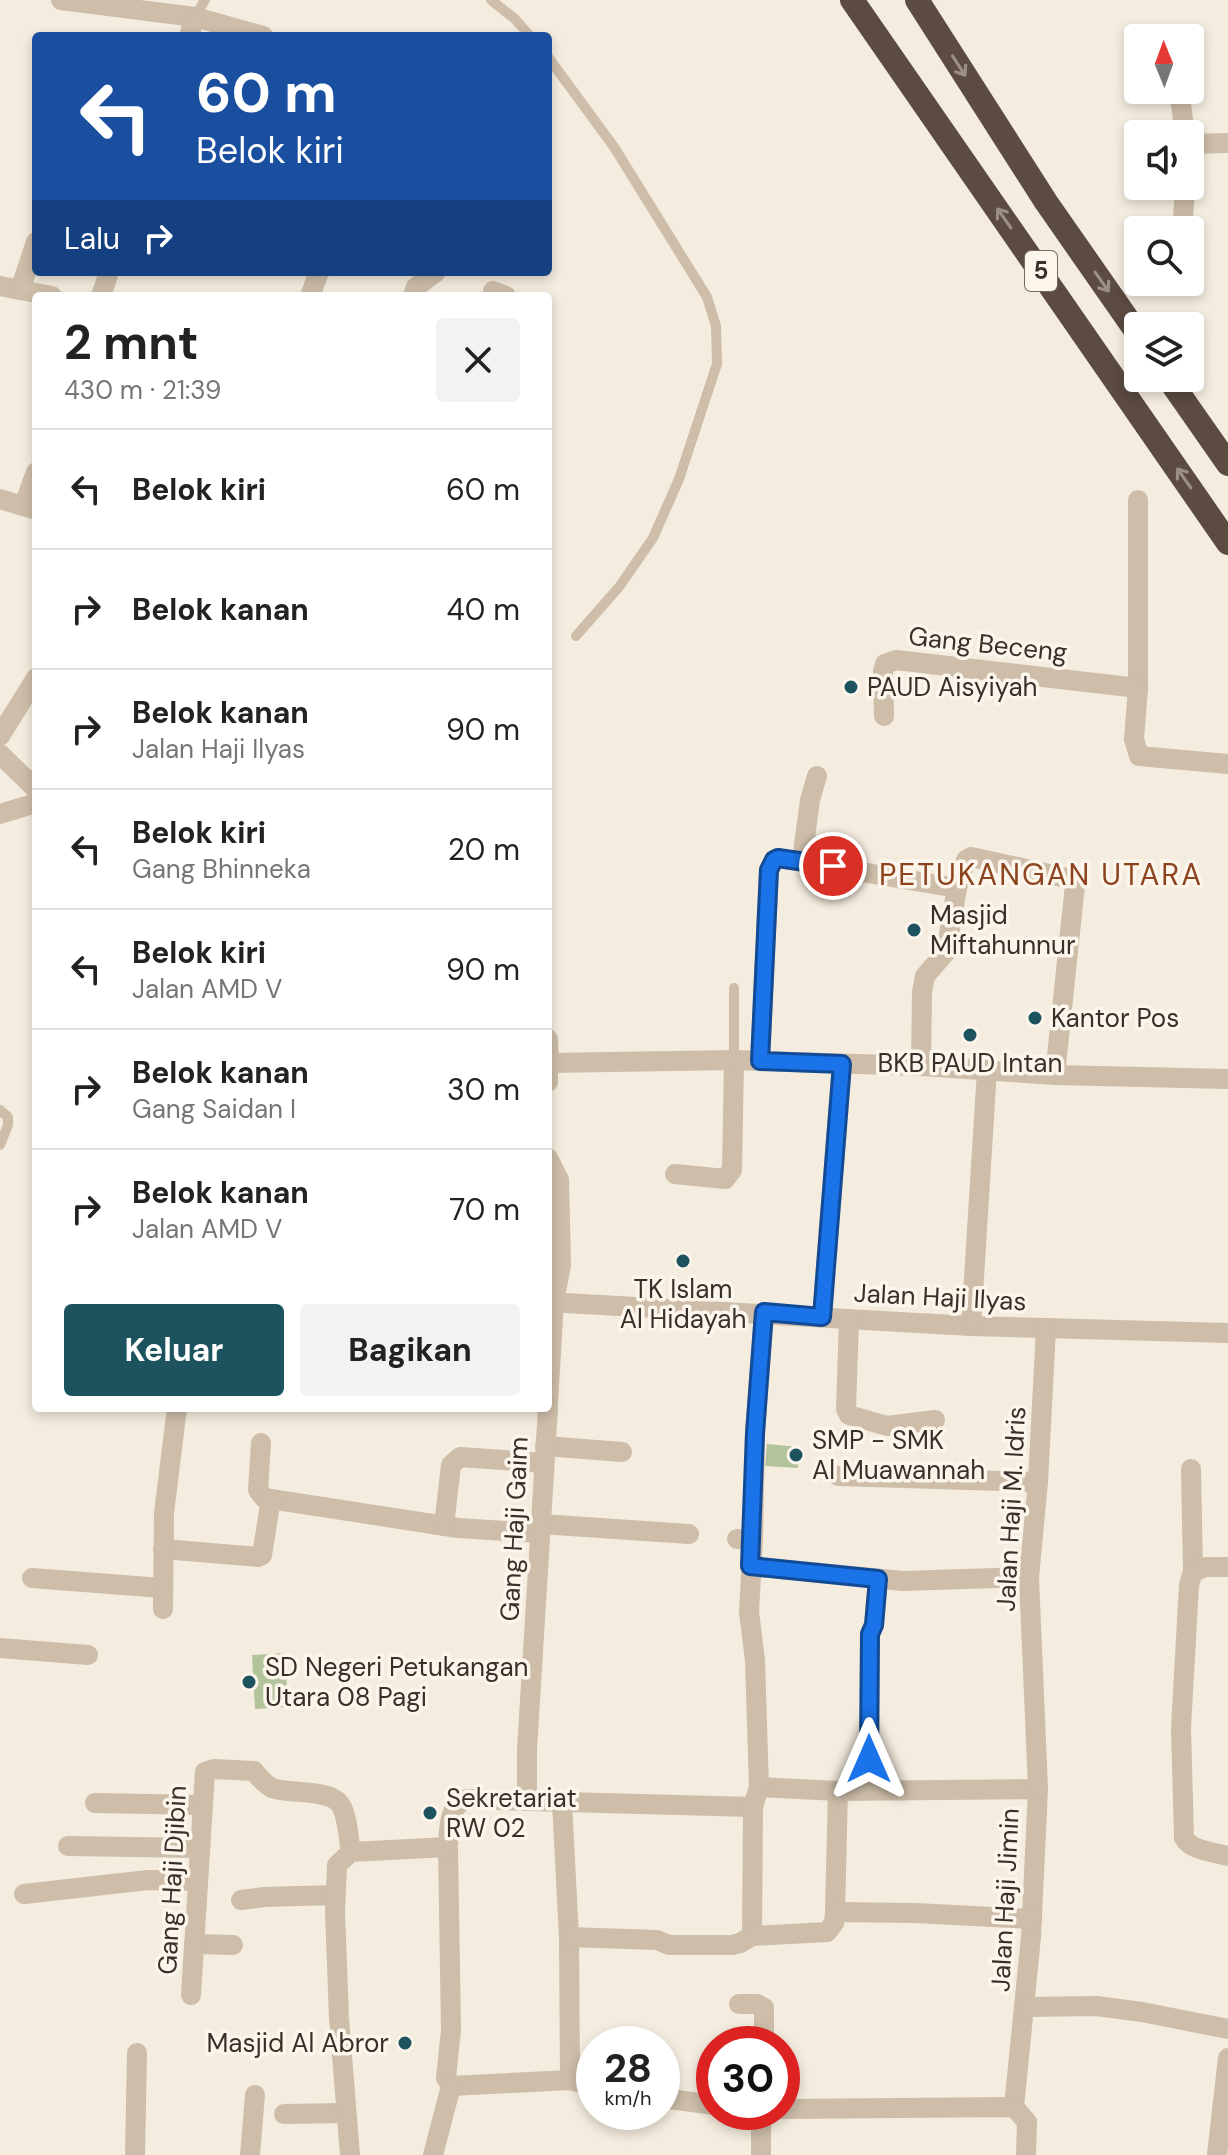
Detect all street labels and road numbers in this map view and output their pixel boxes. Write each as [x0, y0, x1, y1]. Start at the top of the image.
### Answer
road number: 5 [1025, 251, 1057, 291]
street label: Gang Beceng [907, 619, 1069, 669]
street label: Jalan Haji Ilyas [853, 1275, 1027, 1319]
street label: Jalan Haji M. Idris [989, 1405, 1033, 1613]
street label: Gang Haji Gaim [492, 1436, 536, 1622]
street label: Gang Haji Djibin [150, 1785, 194, 1975]
street label: Jalan Haji Jimin [983, 1807, 1027, 1993]

